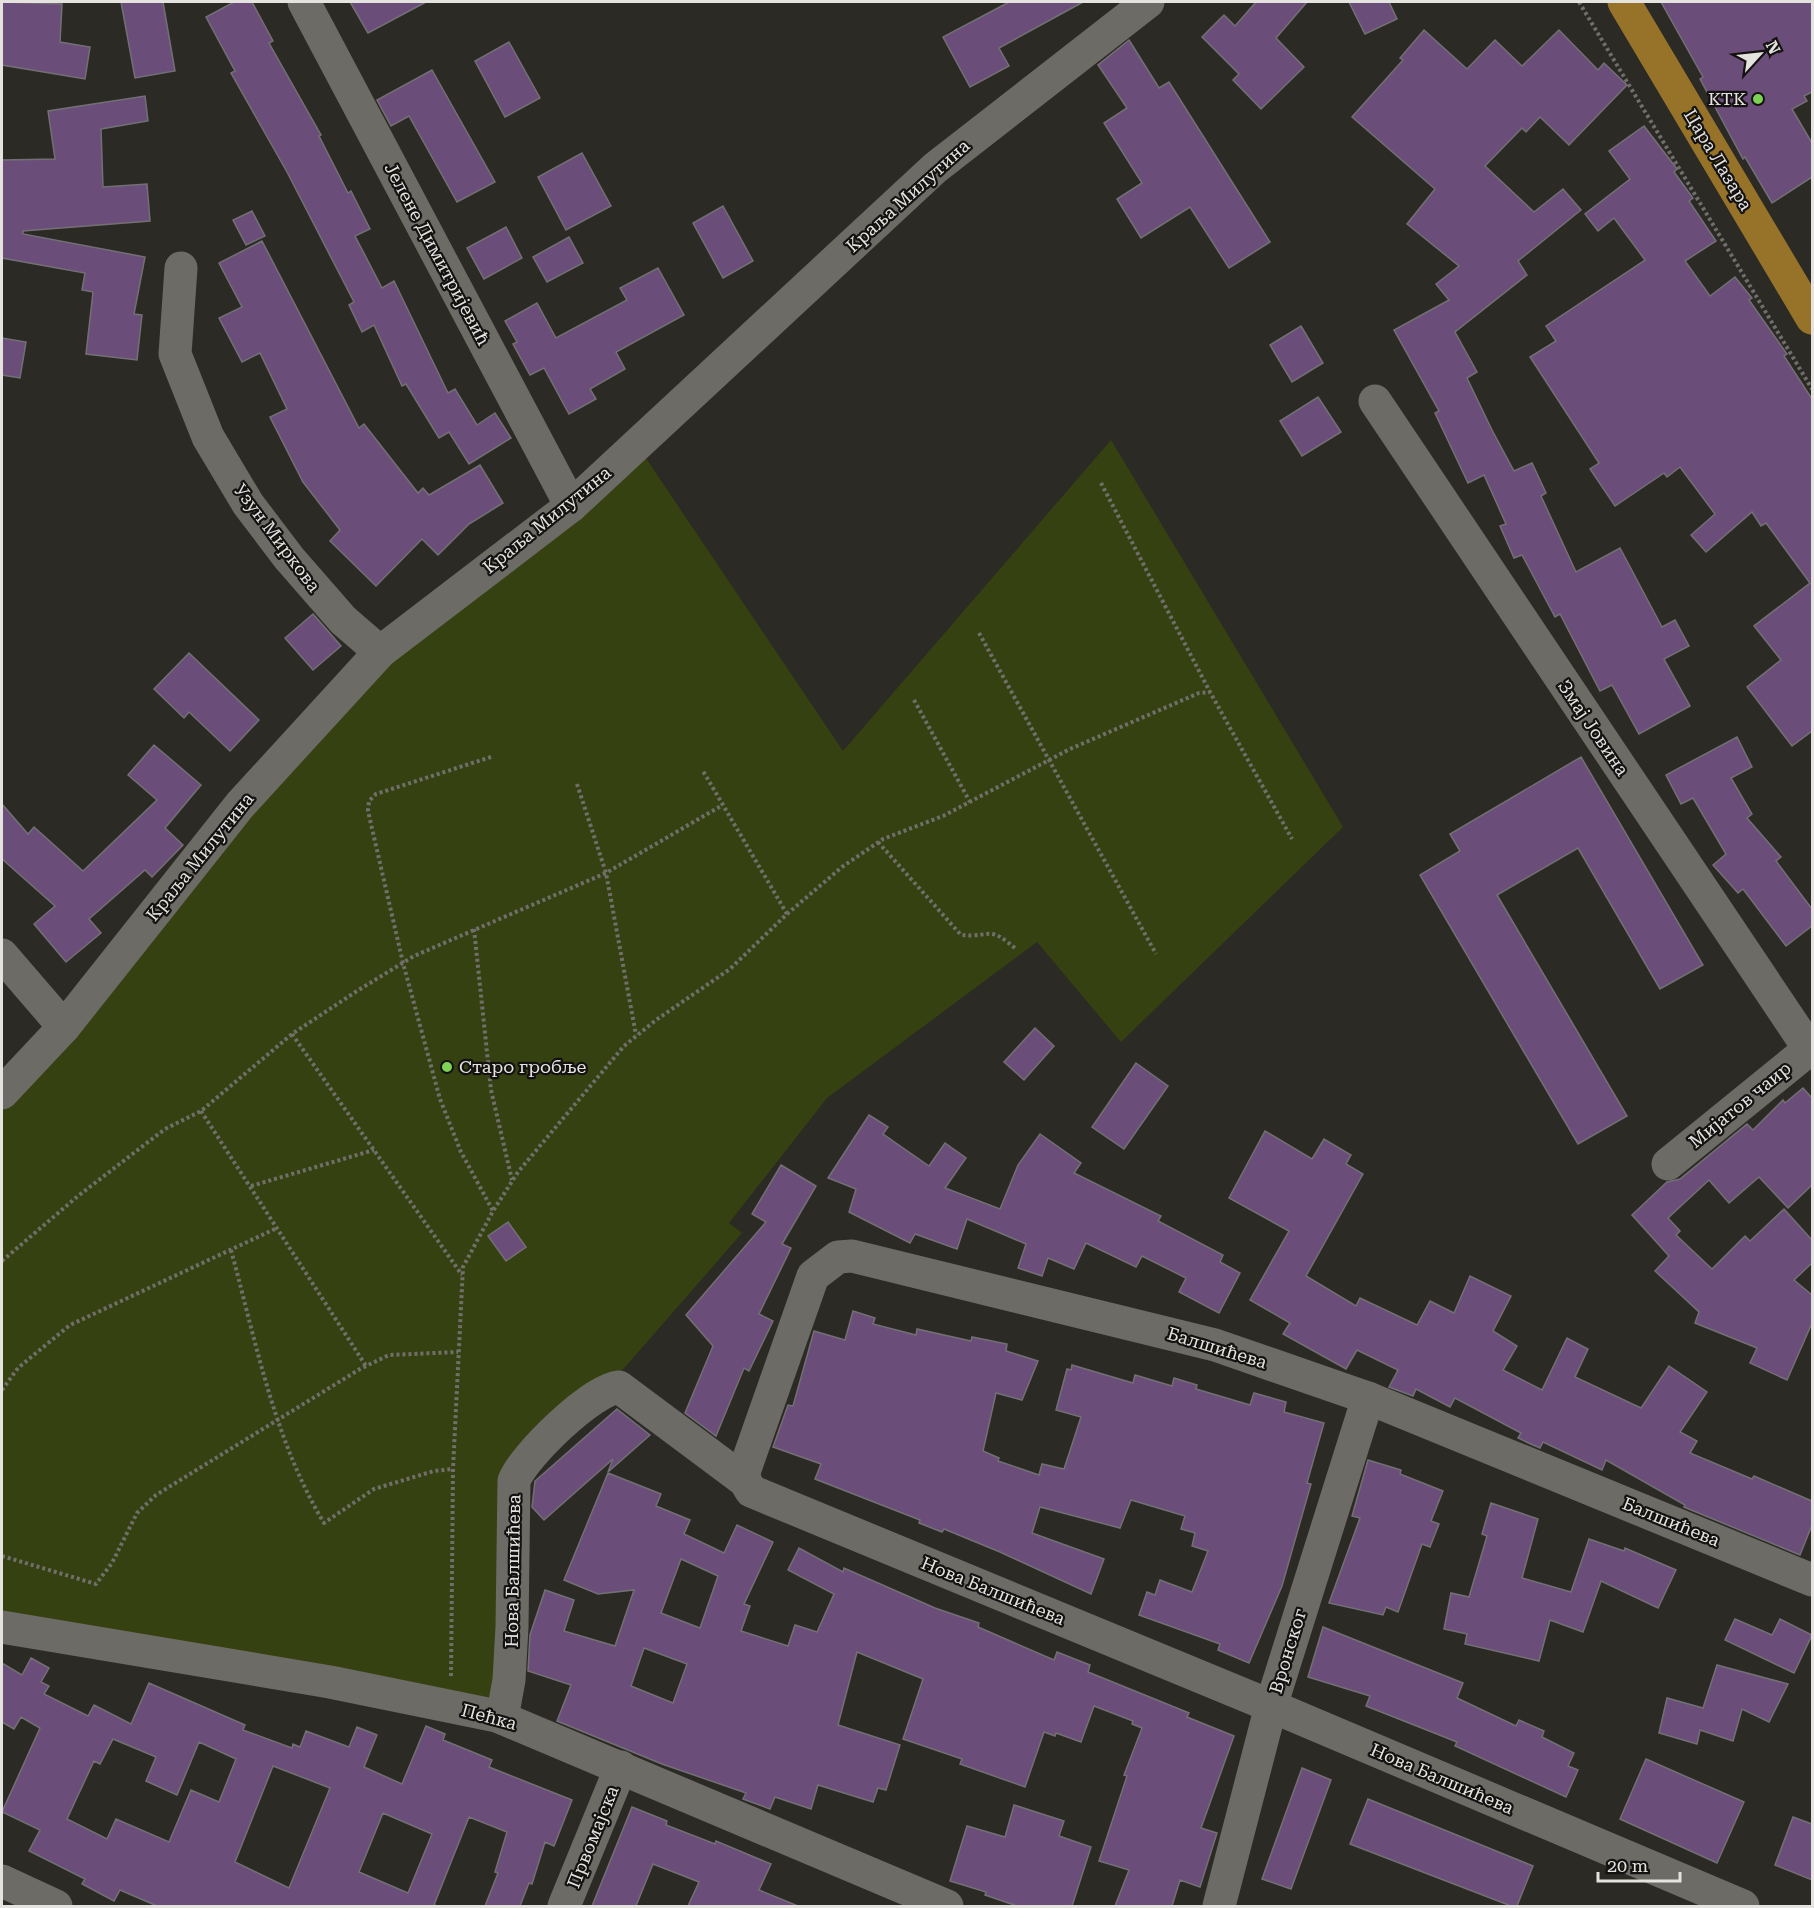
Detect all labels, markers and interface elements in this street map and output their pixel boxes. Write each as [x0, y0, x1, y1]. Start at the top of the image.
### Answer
north arrow [1730, 24, 1790, 84]
text: N [1762, 38, 1784, 57]
place label: KTK [1708, 88, 1746, 109]
marker: KTK [1751, 92, 1765, 106]
street label: Цара Лазара [1680, 105, 1757, 214]
street label: Краља Милутина [842, 135, 974, 257]
street label: Јелене Димитријевић [380, 159, 495, 349]
street label: Краља Милутина [478, 461, 615, 578]
street label: Узун Миркова [230, 479, 325, 596]
street label: Змај Јовина [1554, 676, 1633, 780]
street label: Краља Милутина [142, 788, 258, 925]
place label: Старо гробље [459, 1056, 587, 1077]
street label: Мијатов чаир [1685, 1057, 1795, 1152]
marker: Старо гробље [440, 1060, 454, 1074]
street label: Балшићева [1165, 1322, 1270, 1373]
street label: Балшићева [1619, 1492, 1723, 1551]
street label: Нова Балшићева [501, 1494, 524, 1648]
street label: Нова Балшићева [918, 1552, 1068, 1629]
street label: Вронског [1265, 1606, 1310, 1696]
street label: Пећка [459, 1699, 519, 1734]
street label: Нова Балшићева [1367, 1739, 1517, 1818]
street label: Првомајска [563, 1782, 623, 1891]
scale bar [1598, 1845, 1680, 1883]
text: 20 m [1607, 1855, 1648, 1876]

